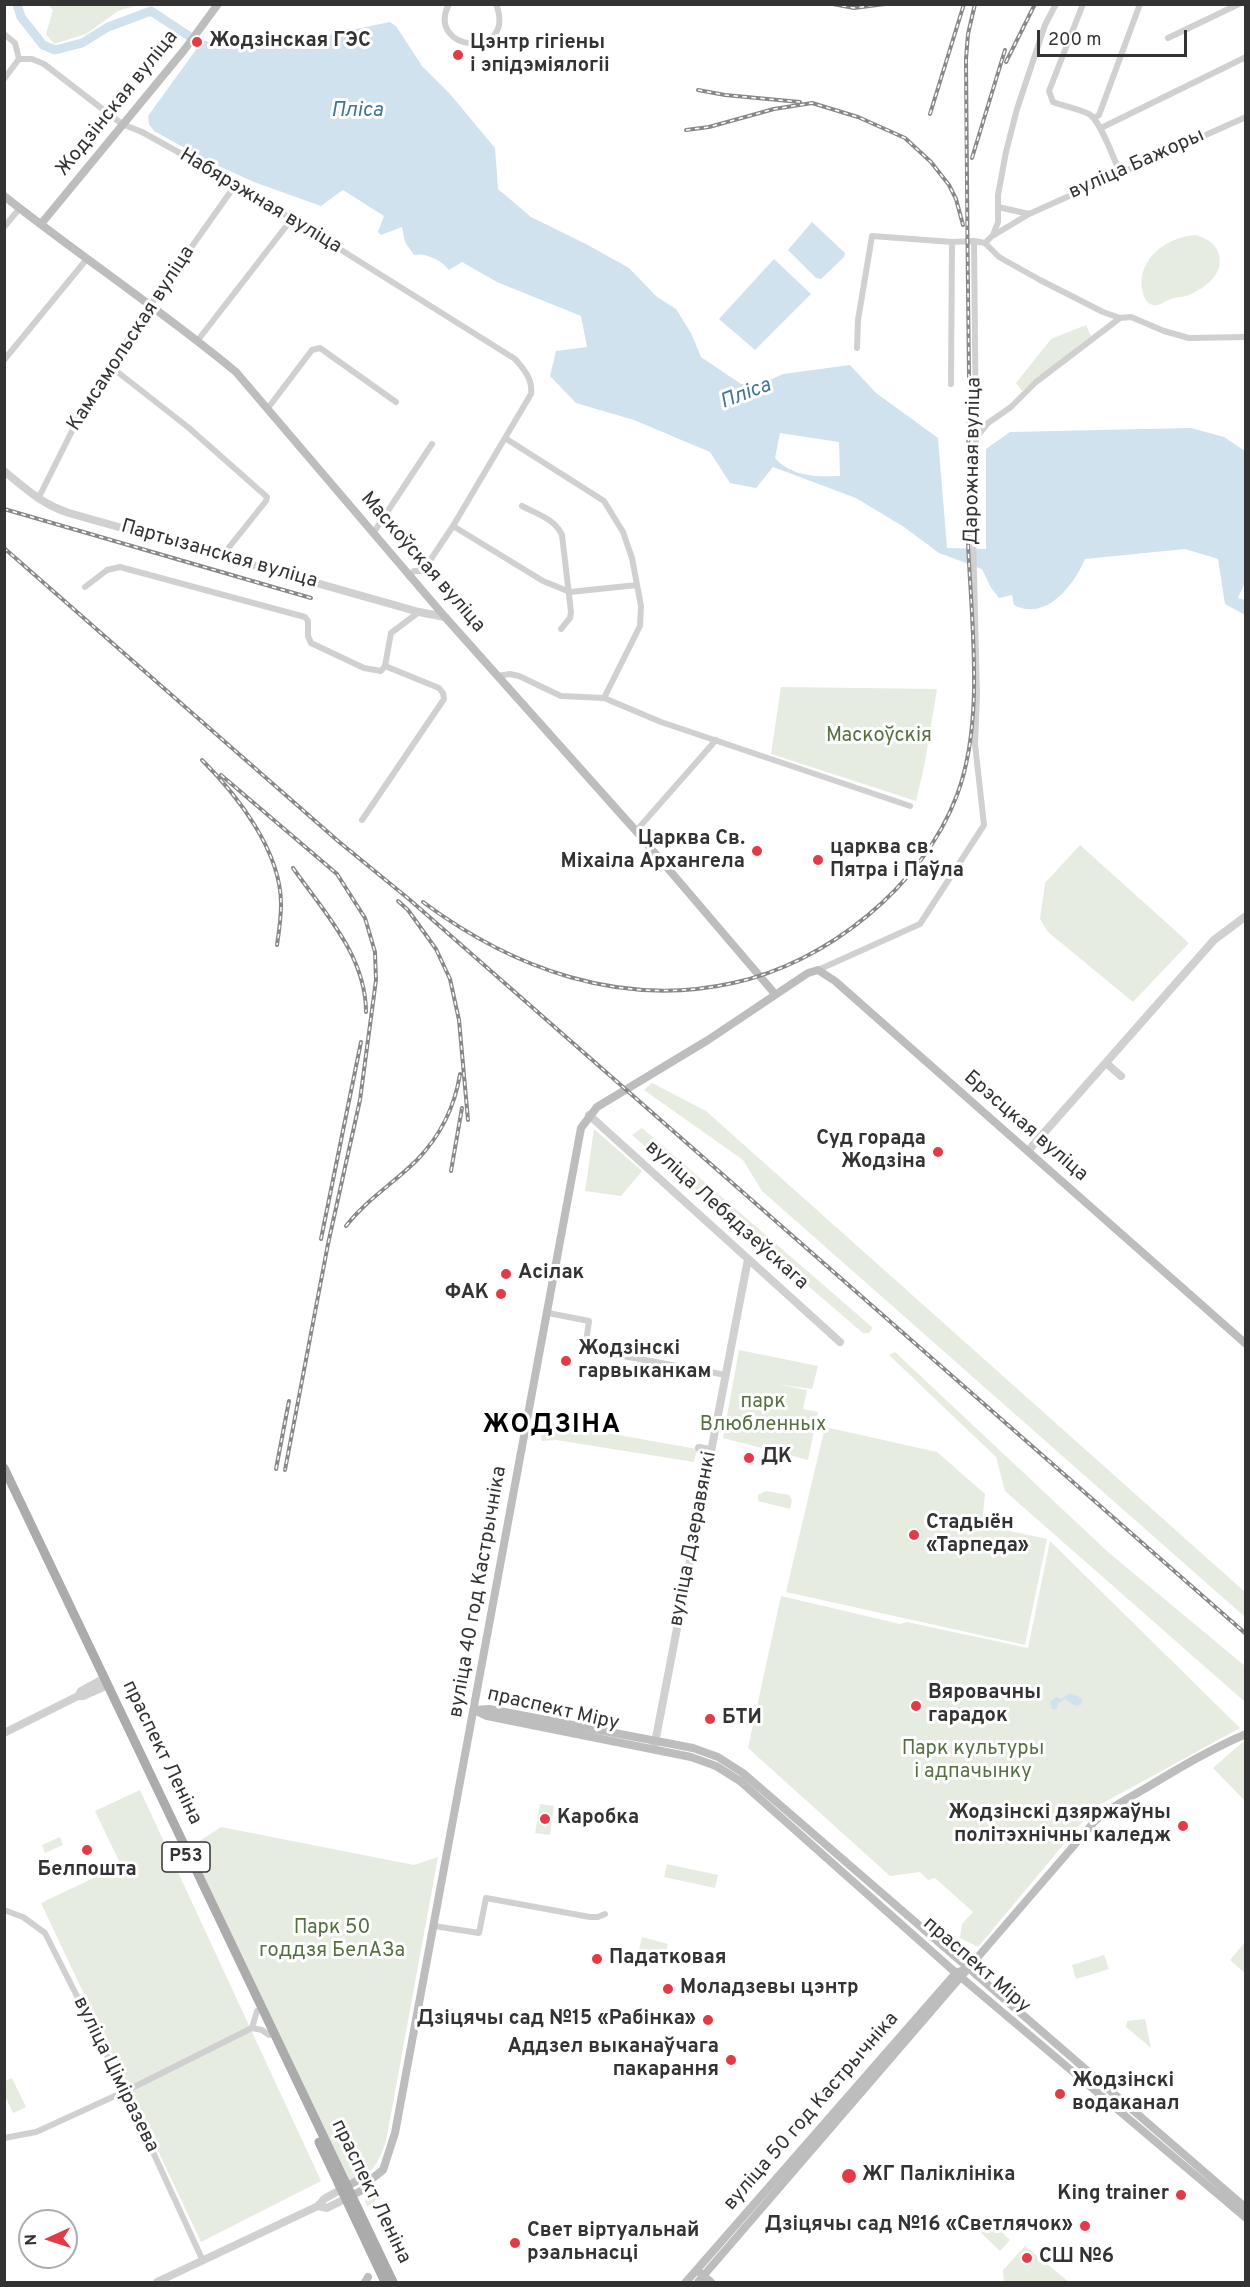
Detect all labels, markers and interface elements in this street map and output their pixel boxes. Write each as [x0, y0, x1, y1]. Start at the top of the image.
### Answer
scale bar [1040, 18, 1190, 56]
street label: Жодзінская вуліца [52, 26, 184, 182]
text: 200 m [1048, 29, 1101, 52]
place label: Жодзінская ГЭС [209, 30, 371, 54]
place label: Цэнтр гігіены і эпідэміялогіі [470, 32, 610, 79]
marker: Жодзінская ГЭС [190, 35, 204, 49]
marker: Цэнтр гігіены і эпідэміялогіі [451, 48, 465, 62]
water label: Пліса [331, 99, 383, 125]
street label: вуліца Бажоры [1066, 124, 1208, 206]
street label: Набярэжная вуліца [175, 144, 345, 260]
street label: Камсамольская вуліца [63, 242, 201, 436]
water label: Пліса [717, 374, 775, 416]
street label: Дарожная вуліца [961, 377, 987, 545]
street label: Маскоўская вуліца [354, 488, 490, 638]
street label: Партызанская вуліца [118, 515, 320, 595]
park label: Маскоўскія [826, 725, 932, 749]
place label: Царква Св. Міхаіла Архангела [561, 828, 745, 875]
place label: царква св. Пятра і Паўла [830, 837, 964, 884]
marker: Царква Св. Міхаіла Архангела [750, 844, 764, 858]
marker: царква св. Пятра і Паўла [811, 853, 825, 867]
street label: Брэсцкая вуліца [958, 1066, 1092, 1188]
place label: Суд горада Жодзіна [816, 1128, 926, 1175]
street label: вуліца Лебядзеўскага [639, 1136, 813, 1296]
marker: Суд горада Жодзіна [931, 1145, 945, 1159]
place label: Асілак [518, 1262, 584, 1286]
marker: Асілак [499, 1267, 513, 1281]
place label: ФАК [445, 1282, 489, 1306]
marker: ФАК [494, 1287, 508, 1301]
place label: Жодзінскі гарвыканкам [578, 1338, 711, 1385]
marker: Жодзінскі гарвыканкам [559, 1354, 573, 1368]
park label: парк Влюбленных [700, 1391, 826, 1438]
district label: ЖОДЗІНА [482, 1411, 622, 1443]
place label: ДК [761, 1446, 792, 1470]
street label: вуліца Дзеравянкі [665, 1449, 723, 1629]
marker: ДК [742, 1451, 756, 1465]
street label: вуліца 40 год Кастрычніка [445, 1464, 513, 1720]
place label: Стадыён «Тарпеда» [926, 1512, 1029, 1559]
marker: Стадыён «Тарпеда» [907, 1528, 921, 1542]
street label: праспект Леніна [116, 1677, 206, 1829]
place label: Вяровачны гарадок [928, 1682, 1041, 1729]
street label: праспект Міру [485, 1683, 621, 1737]
marker: Вяровачны гарадок [909, 1699, 923, 1713]
place label: БТИ [722, 1707, 762, 1731]
marker: БТИ [703, 1712, 717, 1726]
park label: Парк культуры і адпачынку [902, 1738, 1044, 1785]
place label: Жодзінскі дзяржаўны політэхнічны каледж [948, 1802, 1171, 1849]
place label: Каробка [557, 1807, 639, 1831]
marker: Каробка [538, 1812, 552, 1826]
marker: Жодзінскі дзяржаўны політэхнічны каледж [1176, 1819, 1190, 1833]
road number: Р53 [162, 1842, 210, 1872]
marker: Белпошта [80, 1843, 94, 1857]
place label: Белпошта [37, 1859, 137, 1883]
street label: праспект Міру [917, 1913, 1035, 2019]
park label: Парк 50 годдзя БелАЗа [259, 1917, 405, 1964]
place label: Падатковая [609, 1947, 726, 1971]
marker: Падатковая [590, 1952, 604, 1966]
place label: Моладзевы цэнтр [680, 1977, 859, 2001]
marker: Моладзевы цэнтр [661, 1982, 675, 1996]
street label: вуліца Ціміразева [67, 1993, 163, 2157]
place label: Дзіцячы сад №15 «Рабінка» [417, 2008, 696, 2032]
street label: вуліца 50 год Кастрычніка [719, 2008, 905, 2216]
marker: Дзіцячы сад №15 «Рабінка» [701, 2013, 715, 2027]
place label: Аддзел выканаўчага пакарання [507, 2036, 719, 2083]
marker: Аддзел выканаўчага пакарання [724, 2053, 738, 2067]
place label: Жодзінскі водаканал [1072, 2070, 1180, 2117]
marker: Жодзінскі водаканал [1053, 2087, 1067, 2101]
street label: праспект Леніна [325, 2116, 415, 2268]
place label: ЖГ Паліклініка [862, 2164, 1015, 2188]
marker: ЖГ Паліклініка [840, 2167, 858, 2185]
place label: King trainer [1057, 2183, 1169, 2207]
marker: King trainer [1174, 2188, 1188, 2202]
north arrow [18, 2209, 78, 2269]
place label: Дзіцячы сад №16 «Светлячок» [765, 2214, 1073, 2238]
marker: Дзіцячы сад №16 «Светлячок» [1078, 2219, 1092, 2233]
place label: Свет віртуальнай рэальнасці [527, 2220, 699, 2267]
text: N [22, 2234, 42, 2246]
marker: Свет віртуальнай рэальнасці [508, 2236, 522, 2250]
place label: СШ №6 [1039, 2246, 1114, 2270]
marker: СШ №6 [1020, 2251, 1034, 2265]

